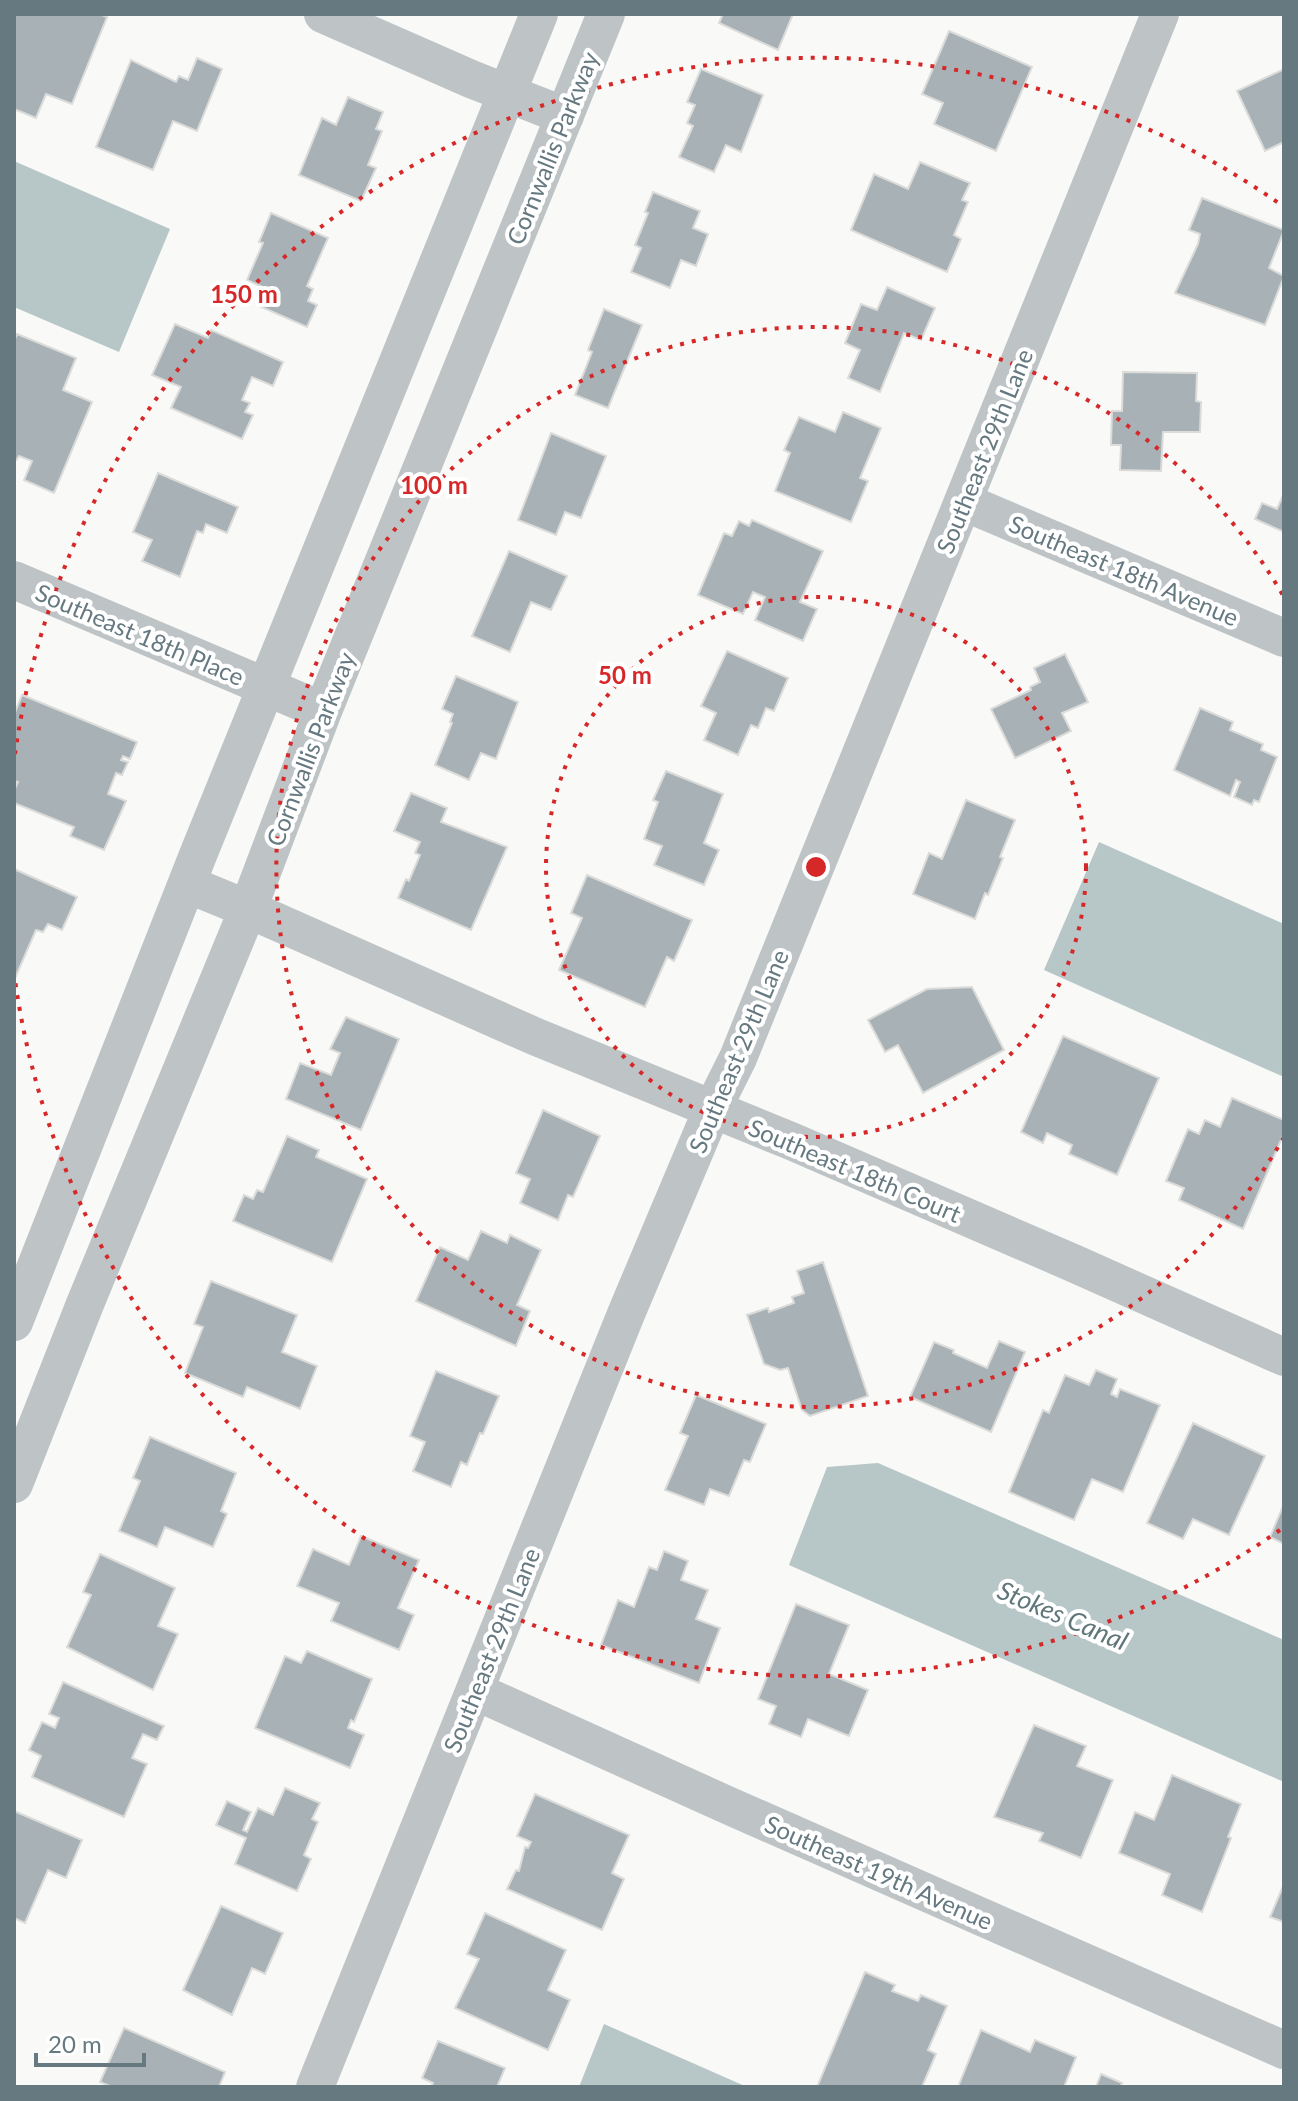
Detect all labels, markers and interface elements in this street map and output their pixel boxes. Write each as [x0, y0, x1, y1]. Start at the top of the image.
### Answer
street label: Cornwallis Parkway [500, 47, 604, 249]
text: 150 m [210, 279, 278, 308]
street label: Southeast 29th Lane [930, 345, 1038, 557]
text: 100 m [400, 470, 468, 499]
street label: Southeast 18th Avenue [1005, 509, 1243, 631]
street label: Southeast 18th Place [31, 577, 249, 691]
street label: Cornwallis Parkway [260, 647, 361, 850]
text: 50 m [598, 660, 652, 689]
centre of rings [802, 853, 830, 881]
street label: Southeast 29th Lane [682, 945, 794, 1157]
street label: Southeast 18th Court [744, 1112, 966, 1228]
street label: Southeast 29th Lane [437, 1544, 545, 1756]
water label: Stokes Canal [993, 1573, 1133, 1657]
street label: Southeast 19th Avenue [761, 1809, 997, 1935]
scale bar [36, 2017, 144, 2067]
text: 20 m [48, 2029, 102, 2058]

